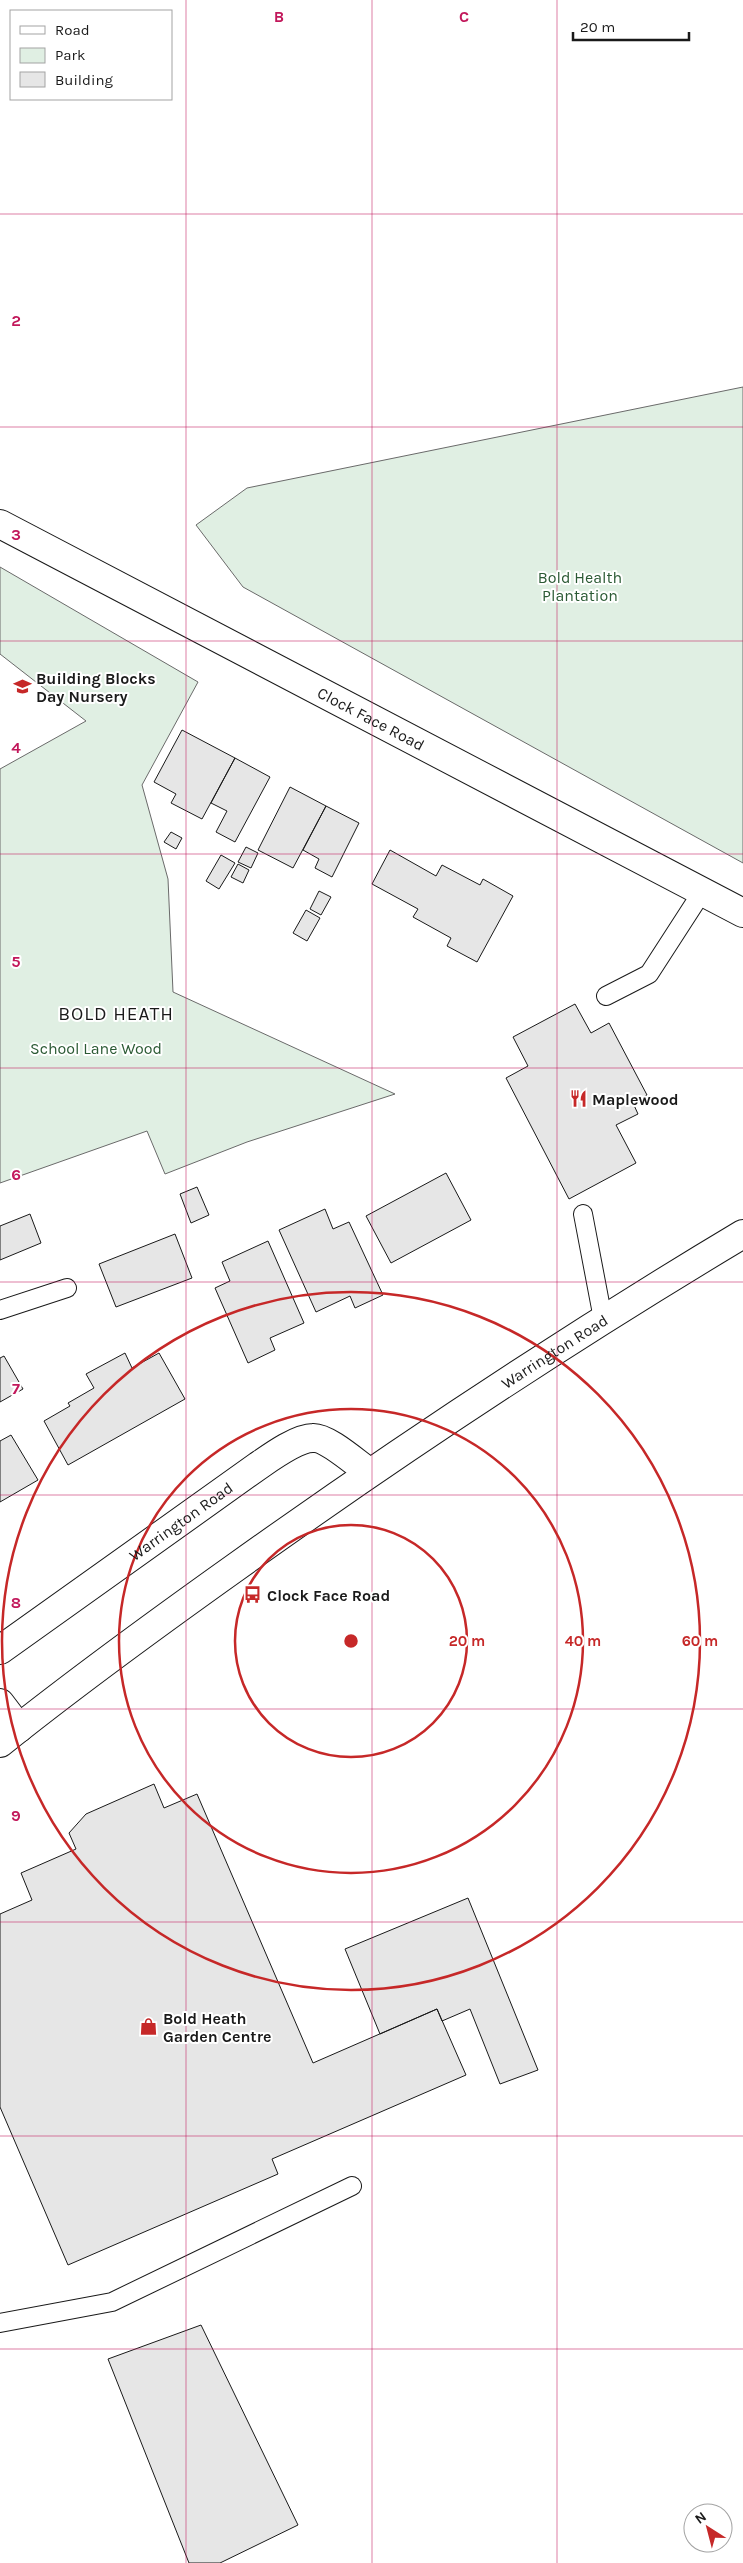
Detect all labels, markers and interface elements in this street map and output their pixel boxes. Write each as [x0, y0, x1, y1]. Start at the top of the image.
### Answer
text: B [274, 7, 284, 26]
text: C [459, 7, 469, 26]
legend [10, 10, 172, 100]
scale bar [573, 10, 689, 42]
text: 20 m [580, 18, 615, 36]
text: Road [55, 21, 90, 39]
text: Park [55, 46, 85, 64]
text: Building [55, 71, 113, 89]
text: 2 [11, 311, 21, 330]
text: 3 [11, 525, 21, 544]
park label: Bold Health Plantation [538, 568, 622, 605]
place label: Building Blocks Day Nursery [36, 669, 156, 706]
school or university icon: Building Blocks Day Nursery [12, 677, 32, 697]
street label: Clock Face Road [314, 683, 428, 755]
text: 4 [11, 738, 21, 757]
text: 5 [11, 952, 21, 971]
district label: BOLD HEATH [58, 1003, 174, 1025]
park label: School Lane Wood [30, 1039, 162, 1058]
restaurant icon: Maplewood [568, 1089, 588, 1109]
place label: Maplewood [592, 1090, 679, 1109]
text: 6 [11, 1165, 21, 1184]
street label: Warrington Road [498, 1310, 611, 1393]
text: 7 [12, 1379, 20, 1398]
street label: Warrington Road [126, 1478, 237, 1565]
bus stop icon: Clock Face Road [243, 1585, 263, 1605]
place label: Clock Face Road [267, 1586, 390, 1605]
text: 8 [11, 1593, 21, 1612]
centre of rings [342, 1632, 360, 1650]
text: 20 m [449, 1632, 485, 1650]
text: 40 m [565, 1632, 601, 1650]
text: 60 m [682, 1632, 718, 1650]
text: 9 [11, 1806, 21, 1825]
place label: Bold Heath Garden Centre [163, 2009, 271, 2046]
shop icon: Bold Heath Garden Centre [139, 2017, 159, 2037]
north arrow [683, 2503, 733, 2553]
text: N [692, 2508, 710, 2528]

